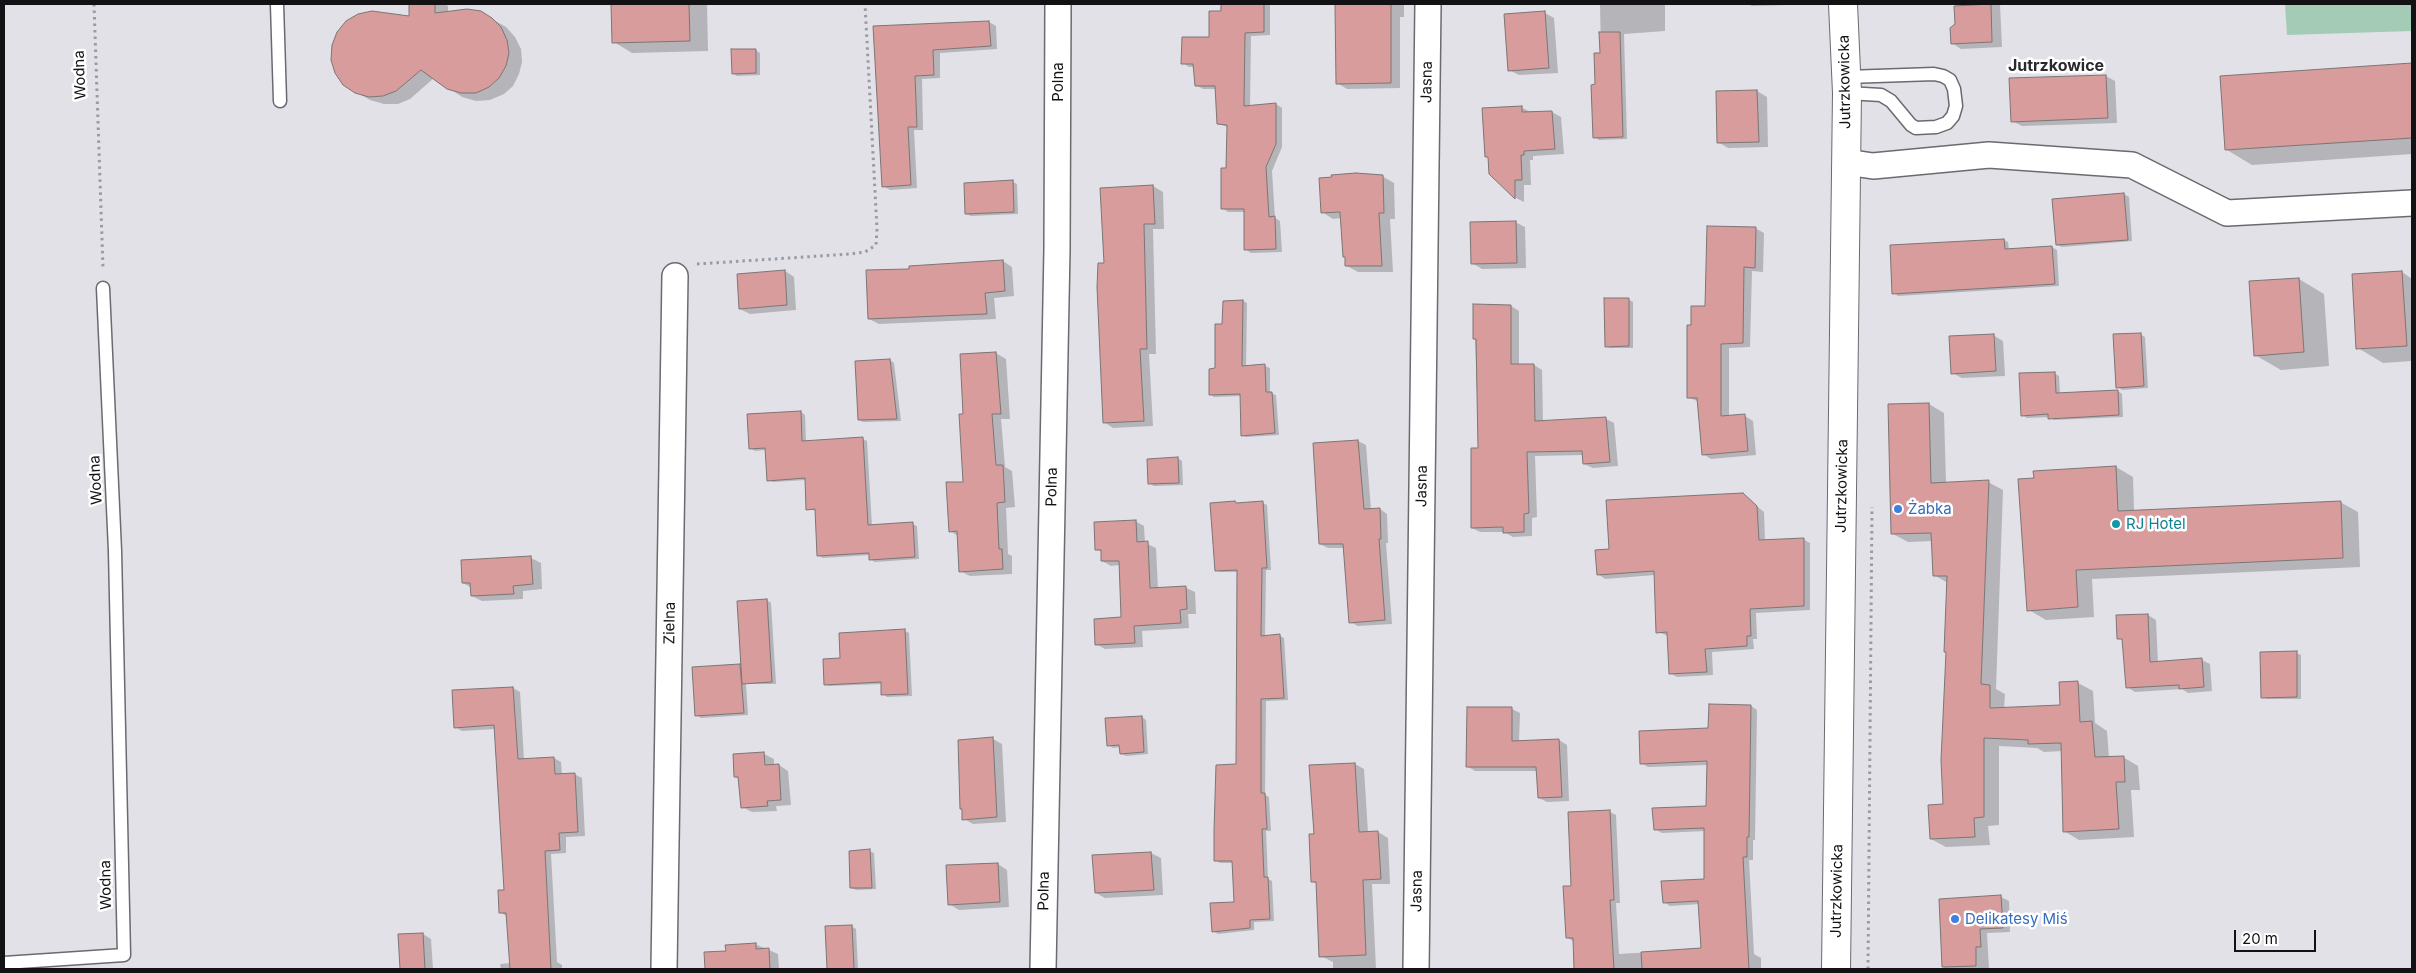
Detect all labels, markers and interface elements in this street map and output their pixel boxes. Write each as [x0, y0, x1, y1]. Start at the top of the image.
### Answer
street label: Jutrzkowicka [1835, 35, 1855, 129]
street label: Wodna [70, 50, 90, 100]
district label: Jutrzkowice [2008, 56, 2104, 76]
street label: Jasna [1418, 61, 1436, 103]
street label: Polna [1049, 62, 1067, 102]
street label: Jutrzkowicka [1832, 439, 1852, 533]
street label: Wodna [86, 455, 106, 505]
street label: Jasna [1413, 465, 1431, 507]
street label: Polna [1043, 467, 1061, 507]
place label: Żabka [1908, 500, 1952, 518]
marker: Żabka [1892, 503, 1904, 515]
place label: RJ Hotel [2126, 515, 2186, 533]
marker: RJ Hotel [2110, 518, 2122, 530]
street label: Zielna [661, 601, 679, 645]
street label: Jutrzkowicka [1827, 844, 1847, 938]
street label: Wodna [97, 860, 115, 910]
street label: Jasna [1408, 870, 1426, 912]
street label: Polna [1035, 871, 1053, 911]
place label: Delikatesy Miś [1965, 910, 2068, 928]
marker: Delikatesy Miś [1949, 913, 1961, 925]
scale bar [2236, 920, 2318, 952]
text: 20 m [2242, 929, 2278, 948]

